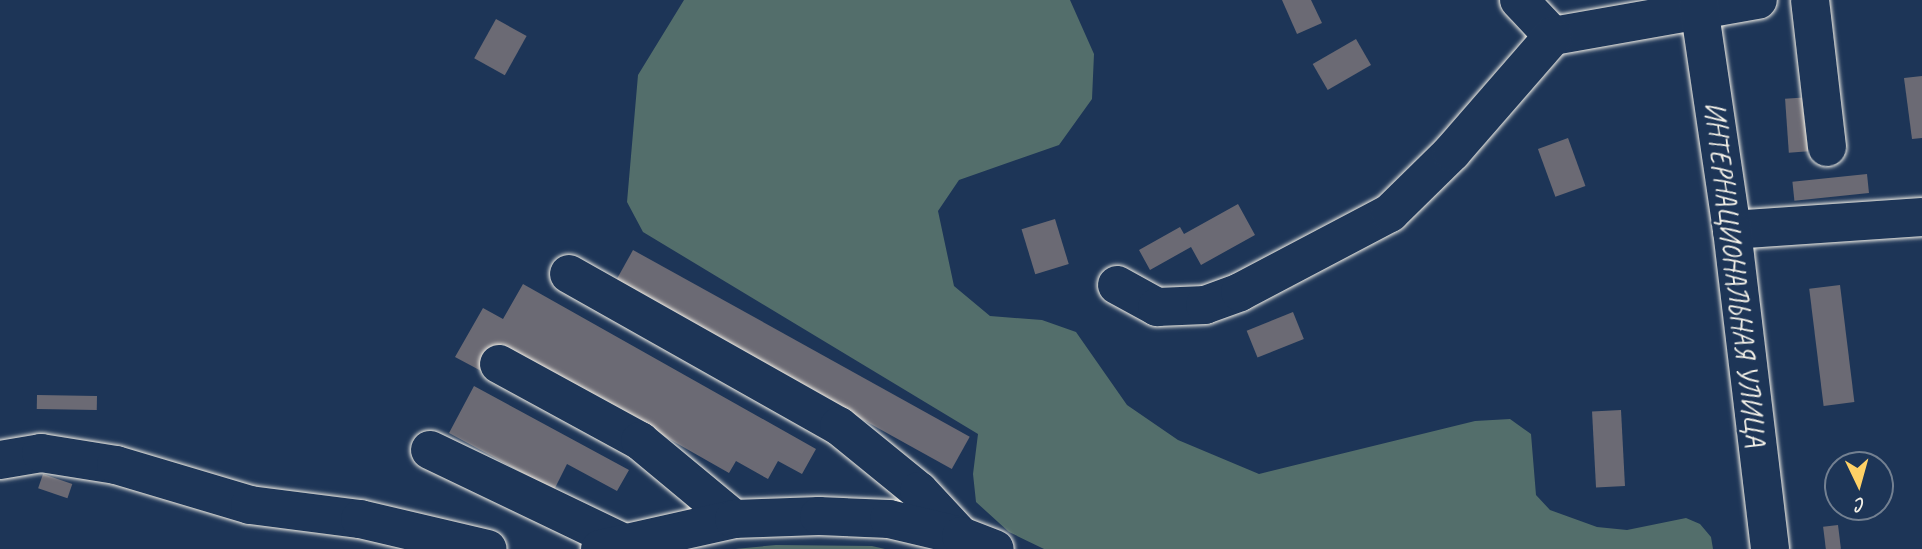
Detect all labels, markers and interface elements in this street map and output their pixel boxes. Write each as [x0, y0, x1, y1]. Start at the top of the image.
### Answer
street label: ИНТЕРНАЦИОНАЛЬНАЯ УЛИЦА [1697, 101, 1773, 447]
north arrow [1824, 451, 1894, 521]
text: С [1855, 493, 1866, 517]

